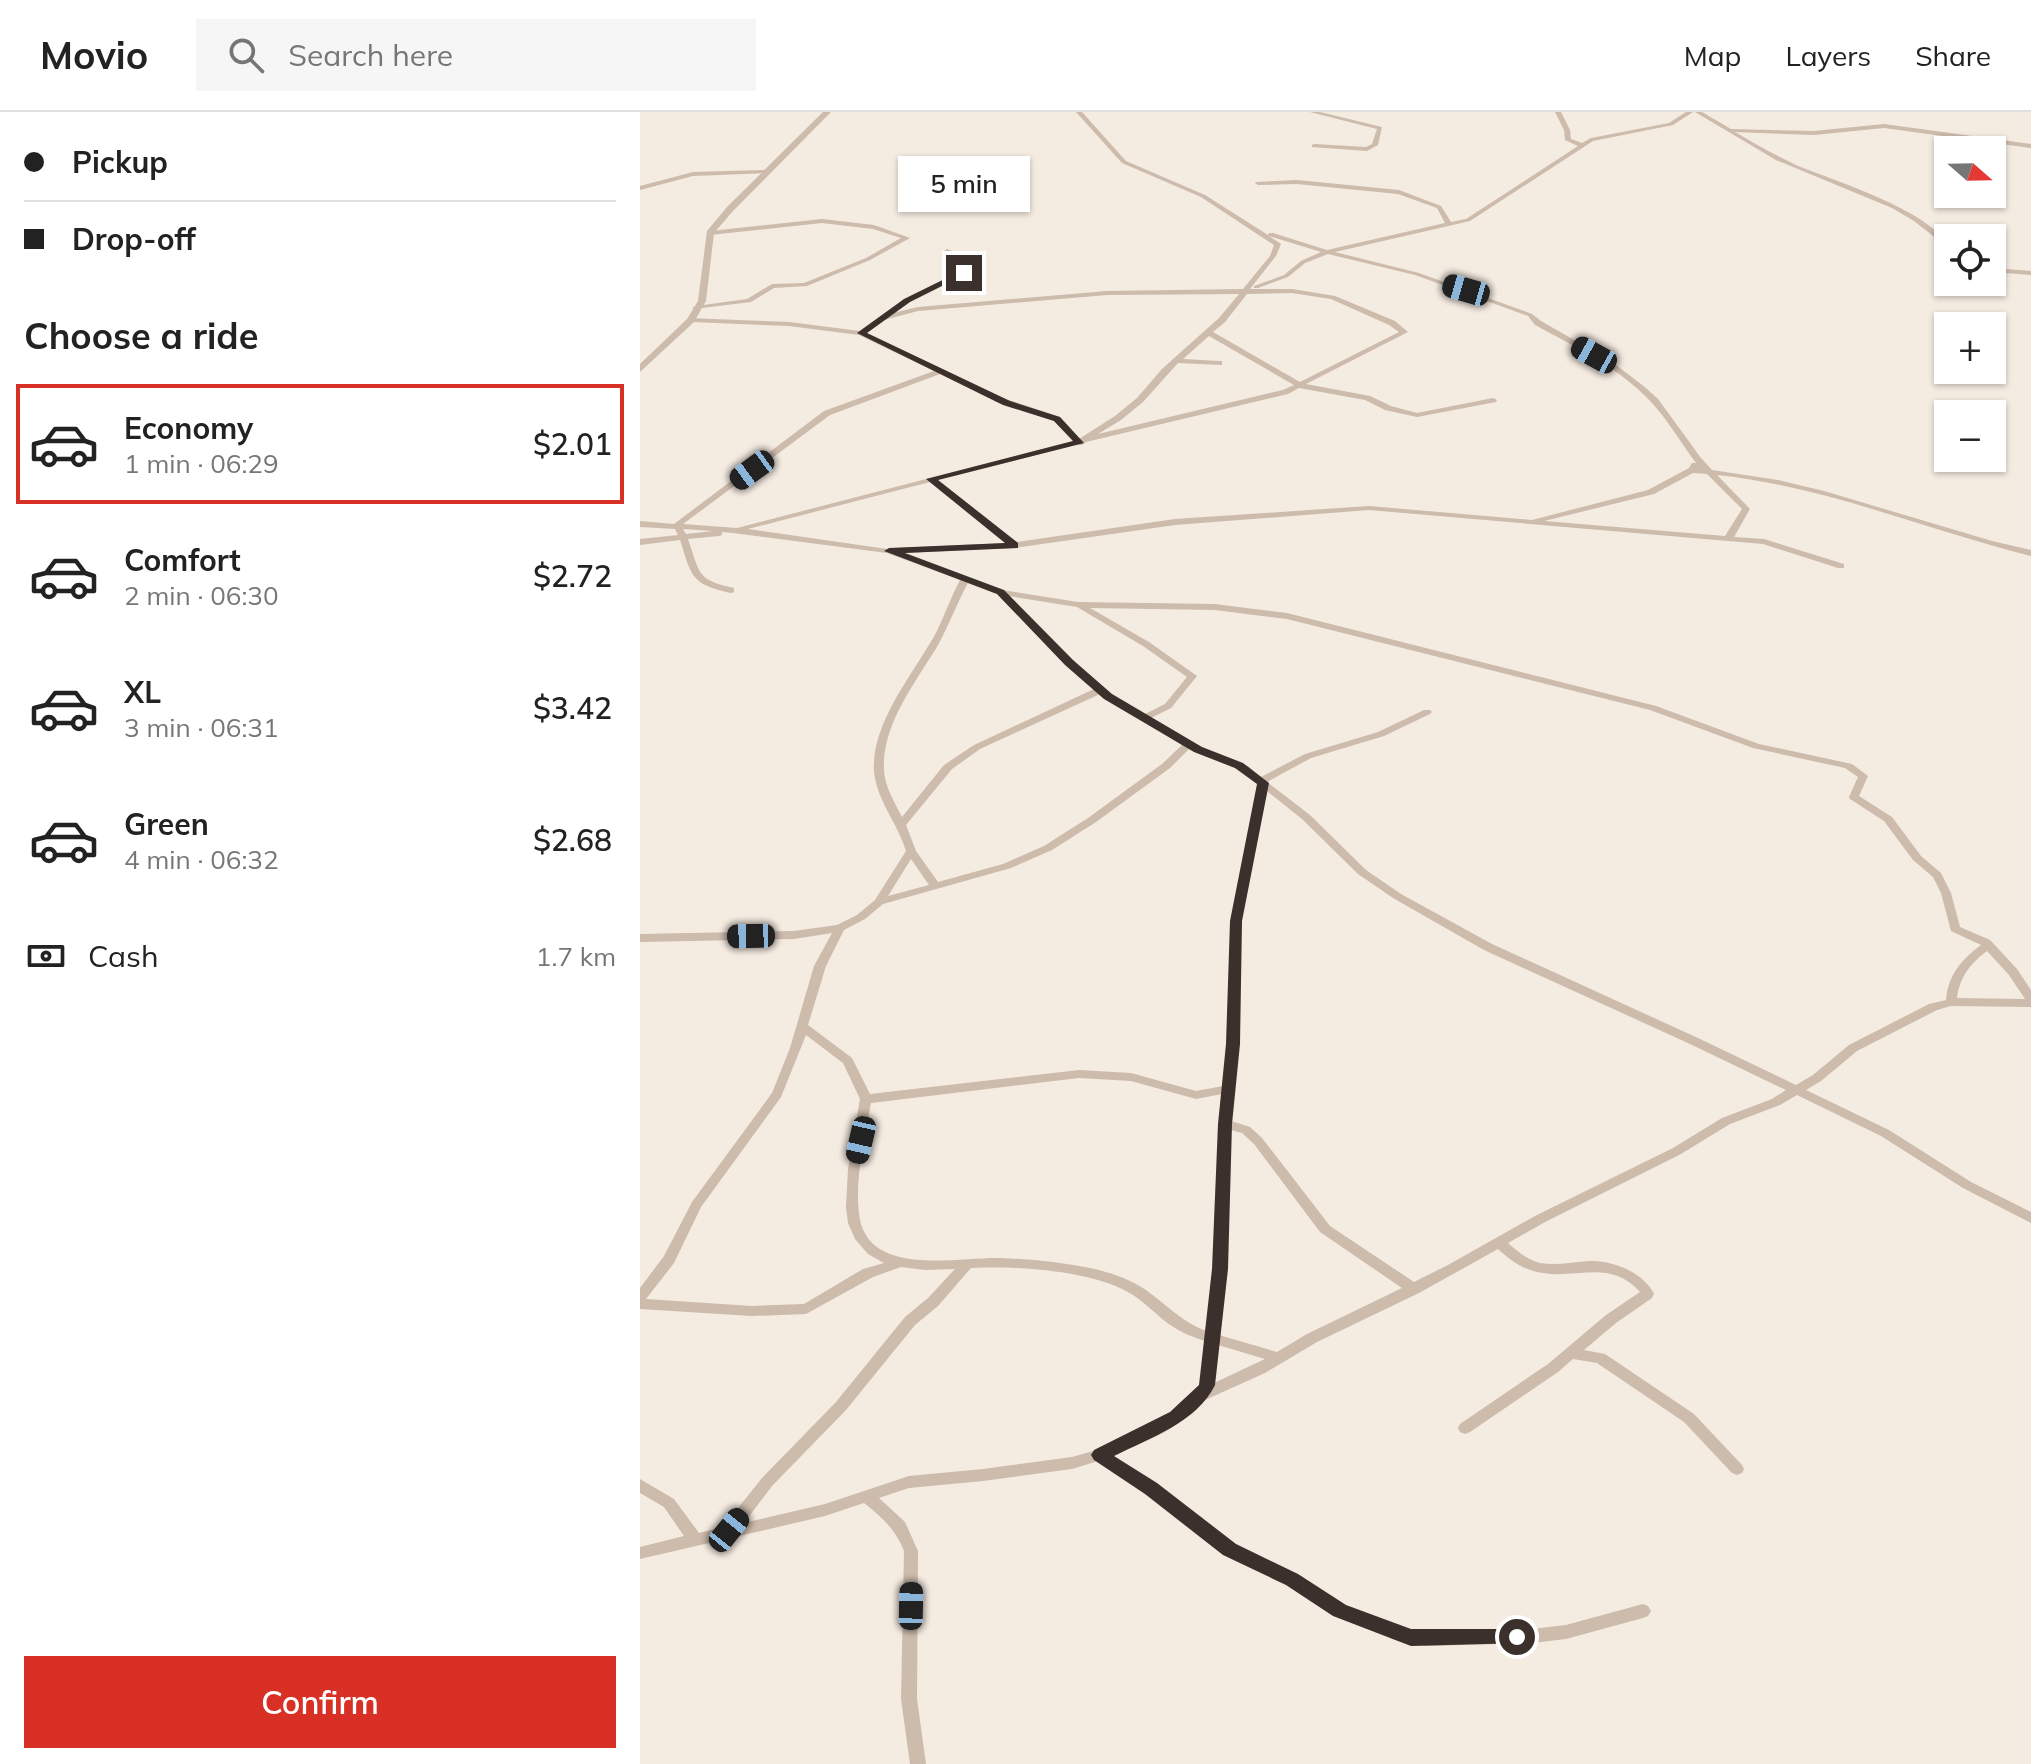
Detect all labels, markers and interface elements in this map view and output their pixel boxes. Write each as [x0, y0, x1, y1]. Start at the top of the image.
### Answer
search box [196, 19, 756, 91]
text: Movio [40, 31, 148, 79]
icon: search [224, 33, 268, 77]
text: Search here [288, 36, 453, 74]
text: Map [1684, 38, 1741, 73]
text: Layers [1785, 38, 1871, 73]
text: Share [1915, 38, 1991, 73]
north arrow [1934, 136, 2006, 208]
map controls [1934, 136, 2006, 472]
text: Pickup [72, 143, 168, 181]
callout: 5 min [898, 157, 1030, 213]
text: 5 min [930, 167, 998, 200]
text: Drop-off [72, 220, 196, 258]
button: locate [1934, 224, 2006, 296]
route end [946, 255, 982, 291]
car [1440, 272, 1492, 308]
button: + [1934, 312, 2006, 384]
text: Choose a ride [24, 313, 258, 358]
car [1567, 333, 1621, 377]
button: − [1934, 400, 2006, 472]
icon: car [28, 408, 100, 480]
text: Economy [124, 409, 253, 447]
text: $2.01 [533, 425, 612, 463]
car [726, 446, 778, 494]
text: 1 min · 06:29 [124, 447, 279, 480]
icon: car [28, 540, 100, 612]
text: Comfort [124, 541, 241, 579]
text: $2.72 [533, 557, 612, 595]
text: 2 min · 06:30 [124, 579, 279, 612]
icon: car [28, 672, 100, 744]
text: XL [124, 673, 161, 711]
text: $3.42 [533, 689, 612, 727]
text: 3 min · 06:31 [124, 711, 279, 744]
icon: car [28, 804, 100, 876]
text: Green [124, 805, 209, 843]
text: $2.68 [533, 821, 612, 859]
text: 4 min · 06:32 [124, 843, 279, 876]
car [727, 924, 775, 948]
icon: cash [24, 934, 68, 978]
text: Cash [88, 937, 159, 975]
text: 1.7 km [536, 940, 616, 973]
car [844, 1114, 878, 1166]
car [705, 1504, 753, 1556]
car [899, 1582, 923, 1630]
route start [1499, 1619, 1535, 1655]
button: Confirm [24, 1656, 616, 1748]

